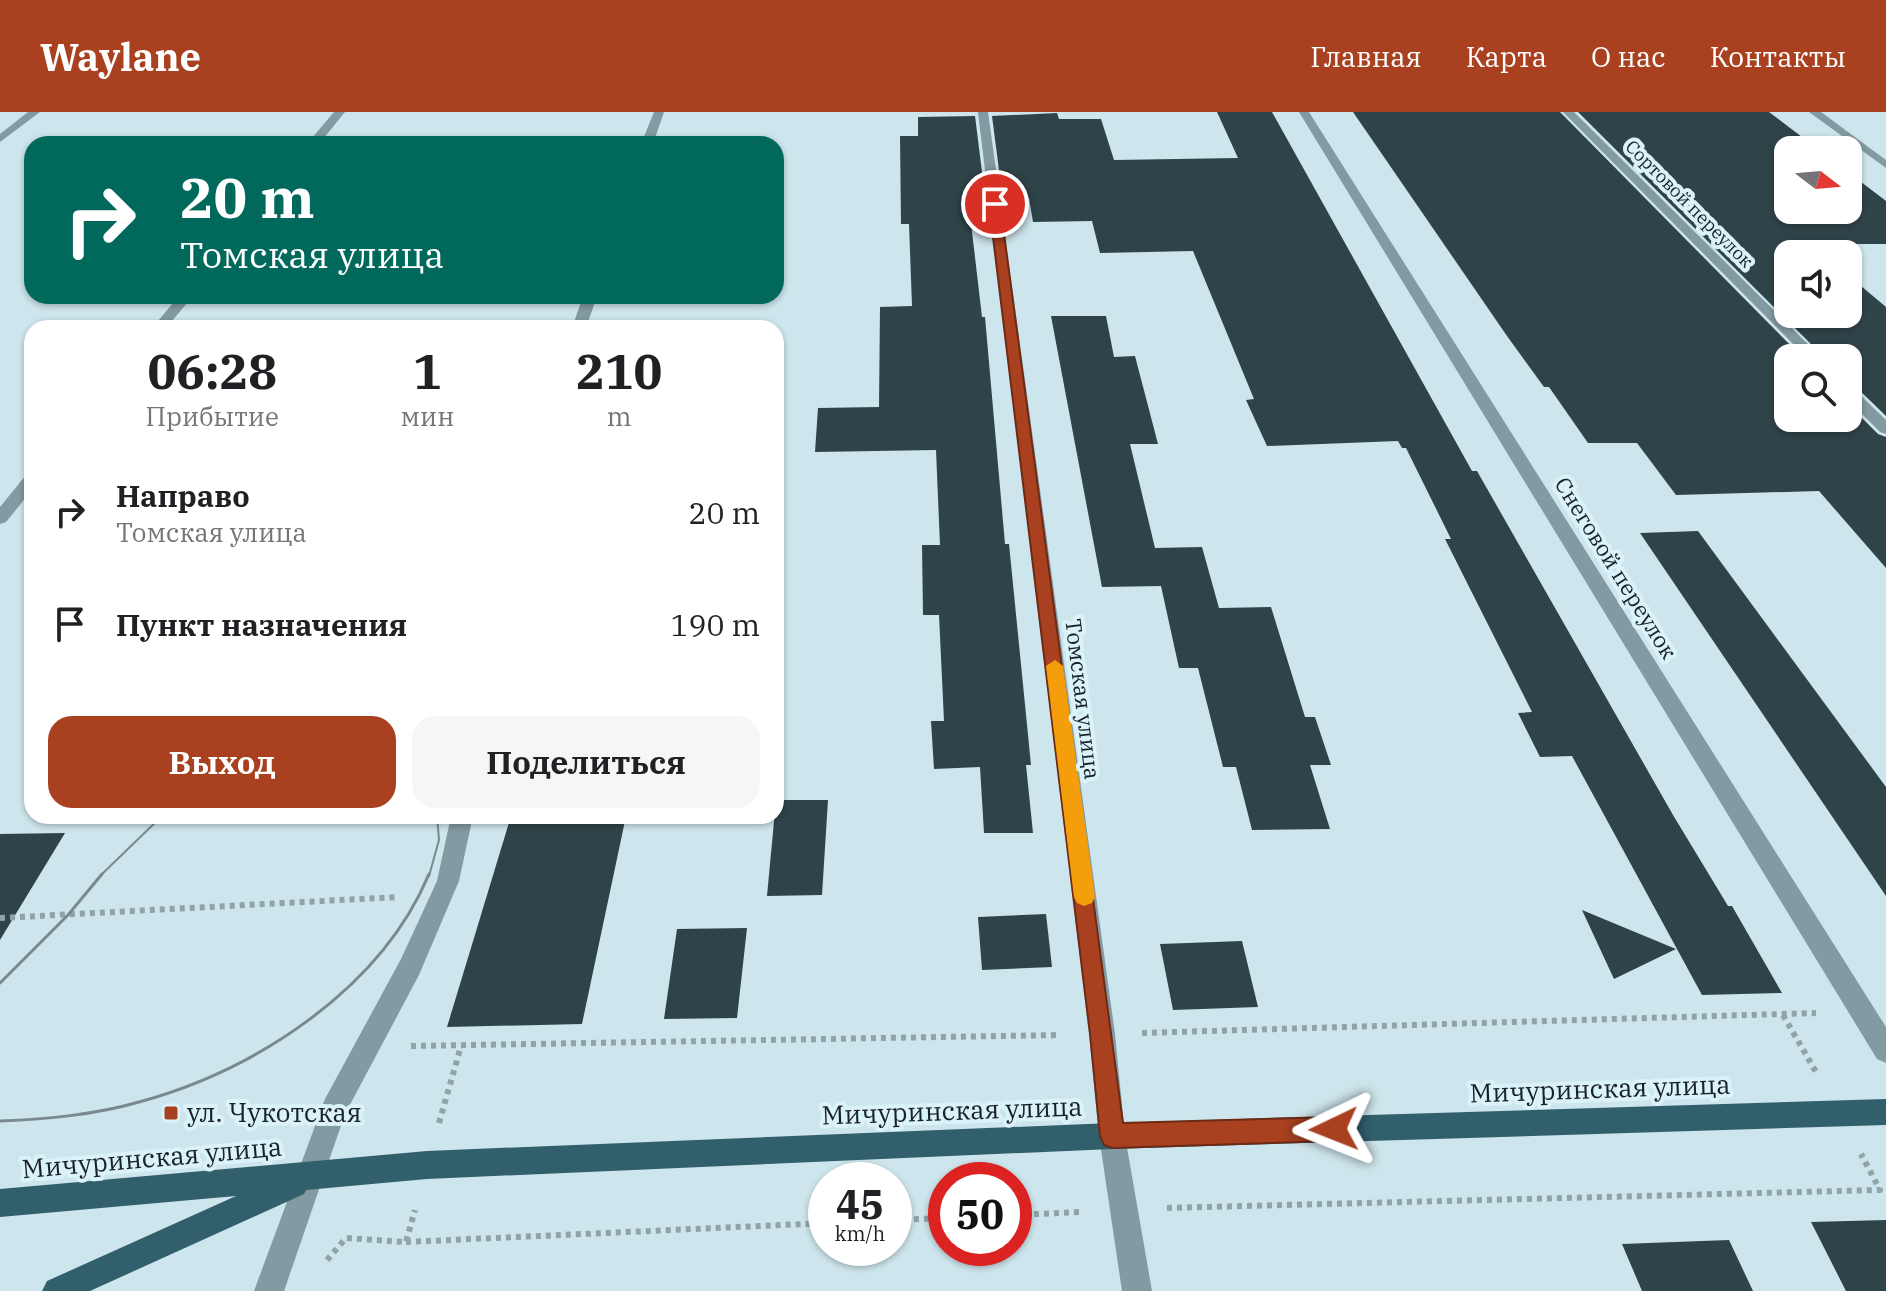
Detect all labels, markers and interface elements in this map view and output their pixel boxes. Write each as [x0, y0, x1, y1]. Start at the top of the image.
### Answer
text: Waylane [40, 32, 201, 81]
text: Главная [1310, 38, 1422, 75]
text: Карта [1466, 38, 1547, 75]
text: О нас [1591, 38, 1666, 75]
text: Контакты [1710, 38, 1846, 75]
street label: Сортовой переулок [1621, 135, 1758, 273]
north arrow [1774, 136, 1862, 224]
map controls [1774, 136, 1862, 432]
text: 20 m [180, 161, 315, 233]
icon: right [48, 168, 152, 272]
pin [961, 170, 1029, 238]
icon: arrive [973, 182, 1017, 226]
text: Томская улица [180, 231, 444, 278]
button: sound [1774, 240, 1862, 328]
text: 06:28 [147, 340, 277, 402]
text: 1 [413, 340, 442, 402]
text: 210 [576, 340, 662, 402]
button: search [1774, 344, 1862, 432]
text: Прибытие [146, 399, 279, 433]
text: мин [401, 399, 454, 433]
text: m [607, 399, 632, 433]
street label: Снеговой переулок [1549, 471, 1684, 664]
text: Направо [116, 476, 250, 515]
icon: right [48, 490, 92, 534]
text: 20 m [688, 493, 760, 532]
text: Томская улица [116, 515, 307, 549]
icon: arrive [48, 602, 92, 646]
text: Пункт назначения [116, 605, 407, 644]
text: 190 m [670, 605, 760, 644]
street label: Томская улица [1059, 617, 1108, 781]
button: Выход [48, 716, 396, 808]
button: Поделиться [412, 716, 760, 808]
street label: Мичуринская улица [1469, 1066, 1731, 1110]
position arrow [1292, 1087, 1376, 1171]
street label: Мичуринская улица [821, 1088, 1083, 1132]
place label: ул. Чукотская [187, 1095, 362, 1129]
marker: ул. Чукотская [162, 1104, 180, 1122]
street label: Мичуринская улица [20, 1129, 283, 1185]
speed limit sign: 50 [928, 1162, 1032, 1266]
text: 45 [836, 1178, 884, 1230]
text: km/h [835, 1220, 885, 1247]

